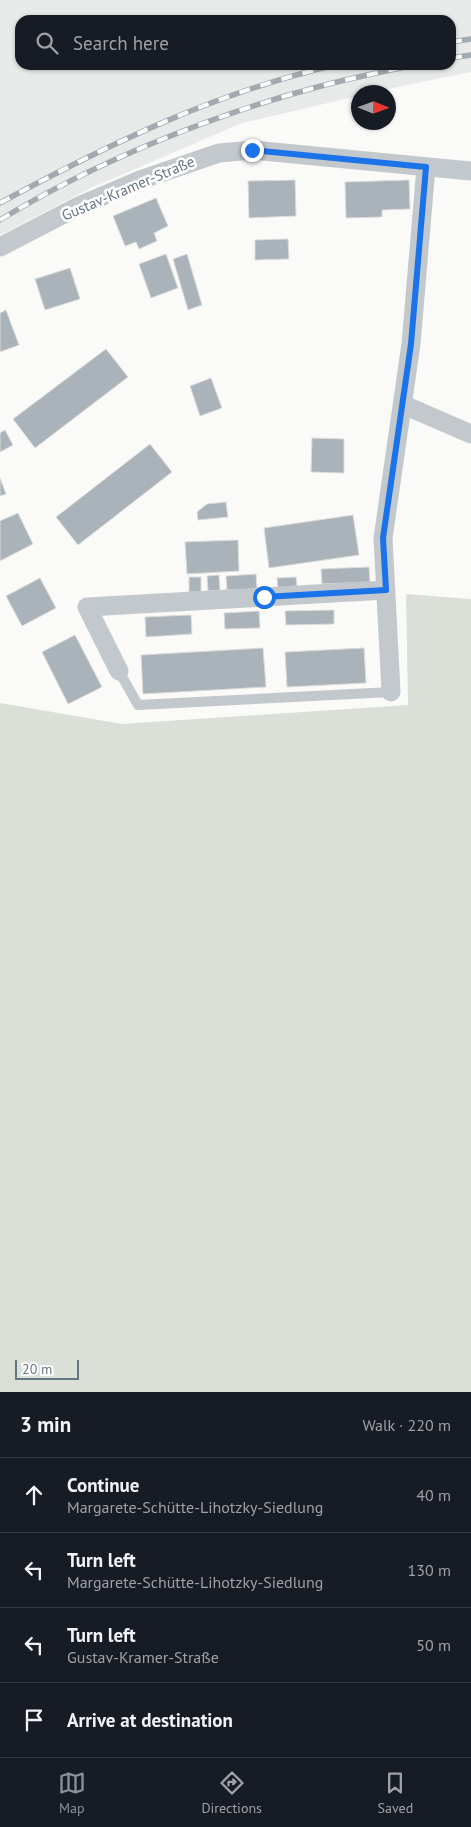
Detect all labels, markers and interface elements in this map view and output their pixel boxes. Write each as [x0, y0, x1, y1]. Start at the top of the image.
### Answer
search box [15, 15, 456, 70]
icon: search [33, 29, 61, 57]
text: Search here [73, 31, 169, 55]
north arrow [351, 85, 396, 130]
route end [241, 139, 264, 162]
street label: Gustav-Kramer-Straße [59, 151, 197, 225]
route start [253, 586, 276, 609]
scale bar [15, 1357, 79, 1380]
text: 20 m [22, 1360, 52, 1378]
text: 3 min [20, 1411, 71, 1438]
text: Walk · 220 m [362, 1415, 451, 1435]
text: Continue [67, 1473, 139, 1497]
icon: ahead [20, 1481, 48, 1509]
text: 40 m [416, 1485, 451, 1505]
text: Margarete-Schütte-Lihotzky-Siedlung [67, 1497, 323, 1517]
text: Turn left [67, 1548, 136, 1572]
icon: left [20, 1556, 48, 1584]
text: 130 m [408, 1560, 451, 1580]
text: Margarete-Schütte-Lihotzky-Siedlung [67, 1572, 323, 1592]
text: Turn left [67, 1623, 136, 1647]
icon: left [20, 1631, 48, 1659]
text: 50 m [416, 1635, 451, 1655]
text: Gustav-Kramer-Straße [67, 1647, 219, 1667]
icon: arrive [20, 1706, 48, 1734]
text: Arrive at destination [67, 1708, 233, 1732]
tab: Map [58, 1769, 86, 1817]
tab: Directions [201, 1769, 262, 1817]
tab: Saved [378, 1769, 413, 1817]

